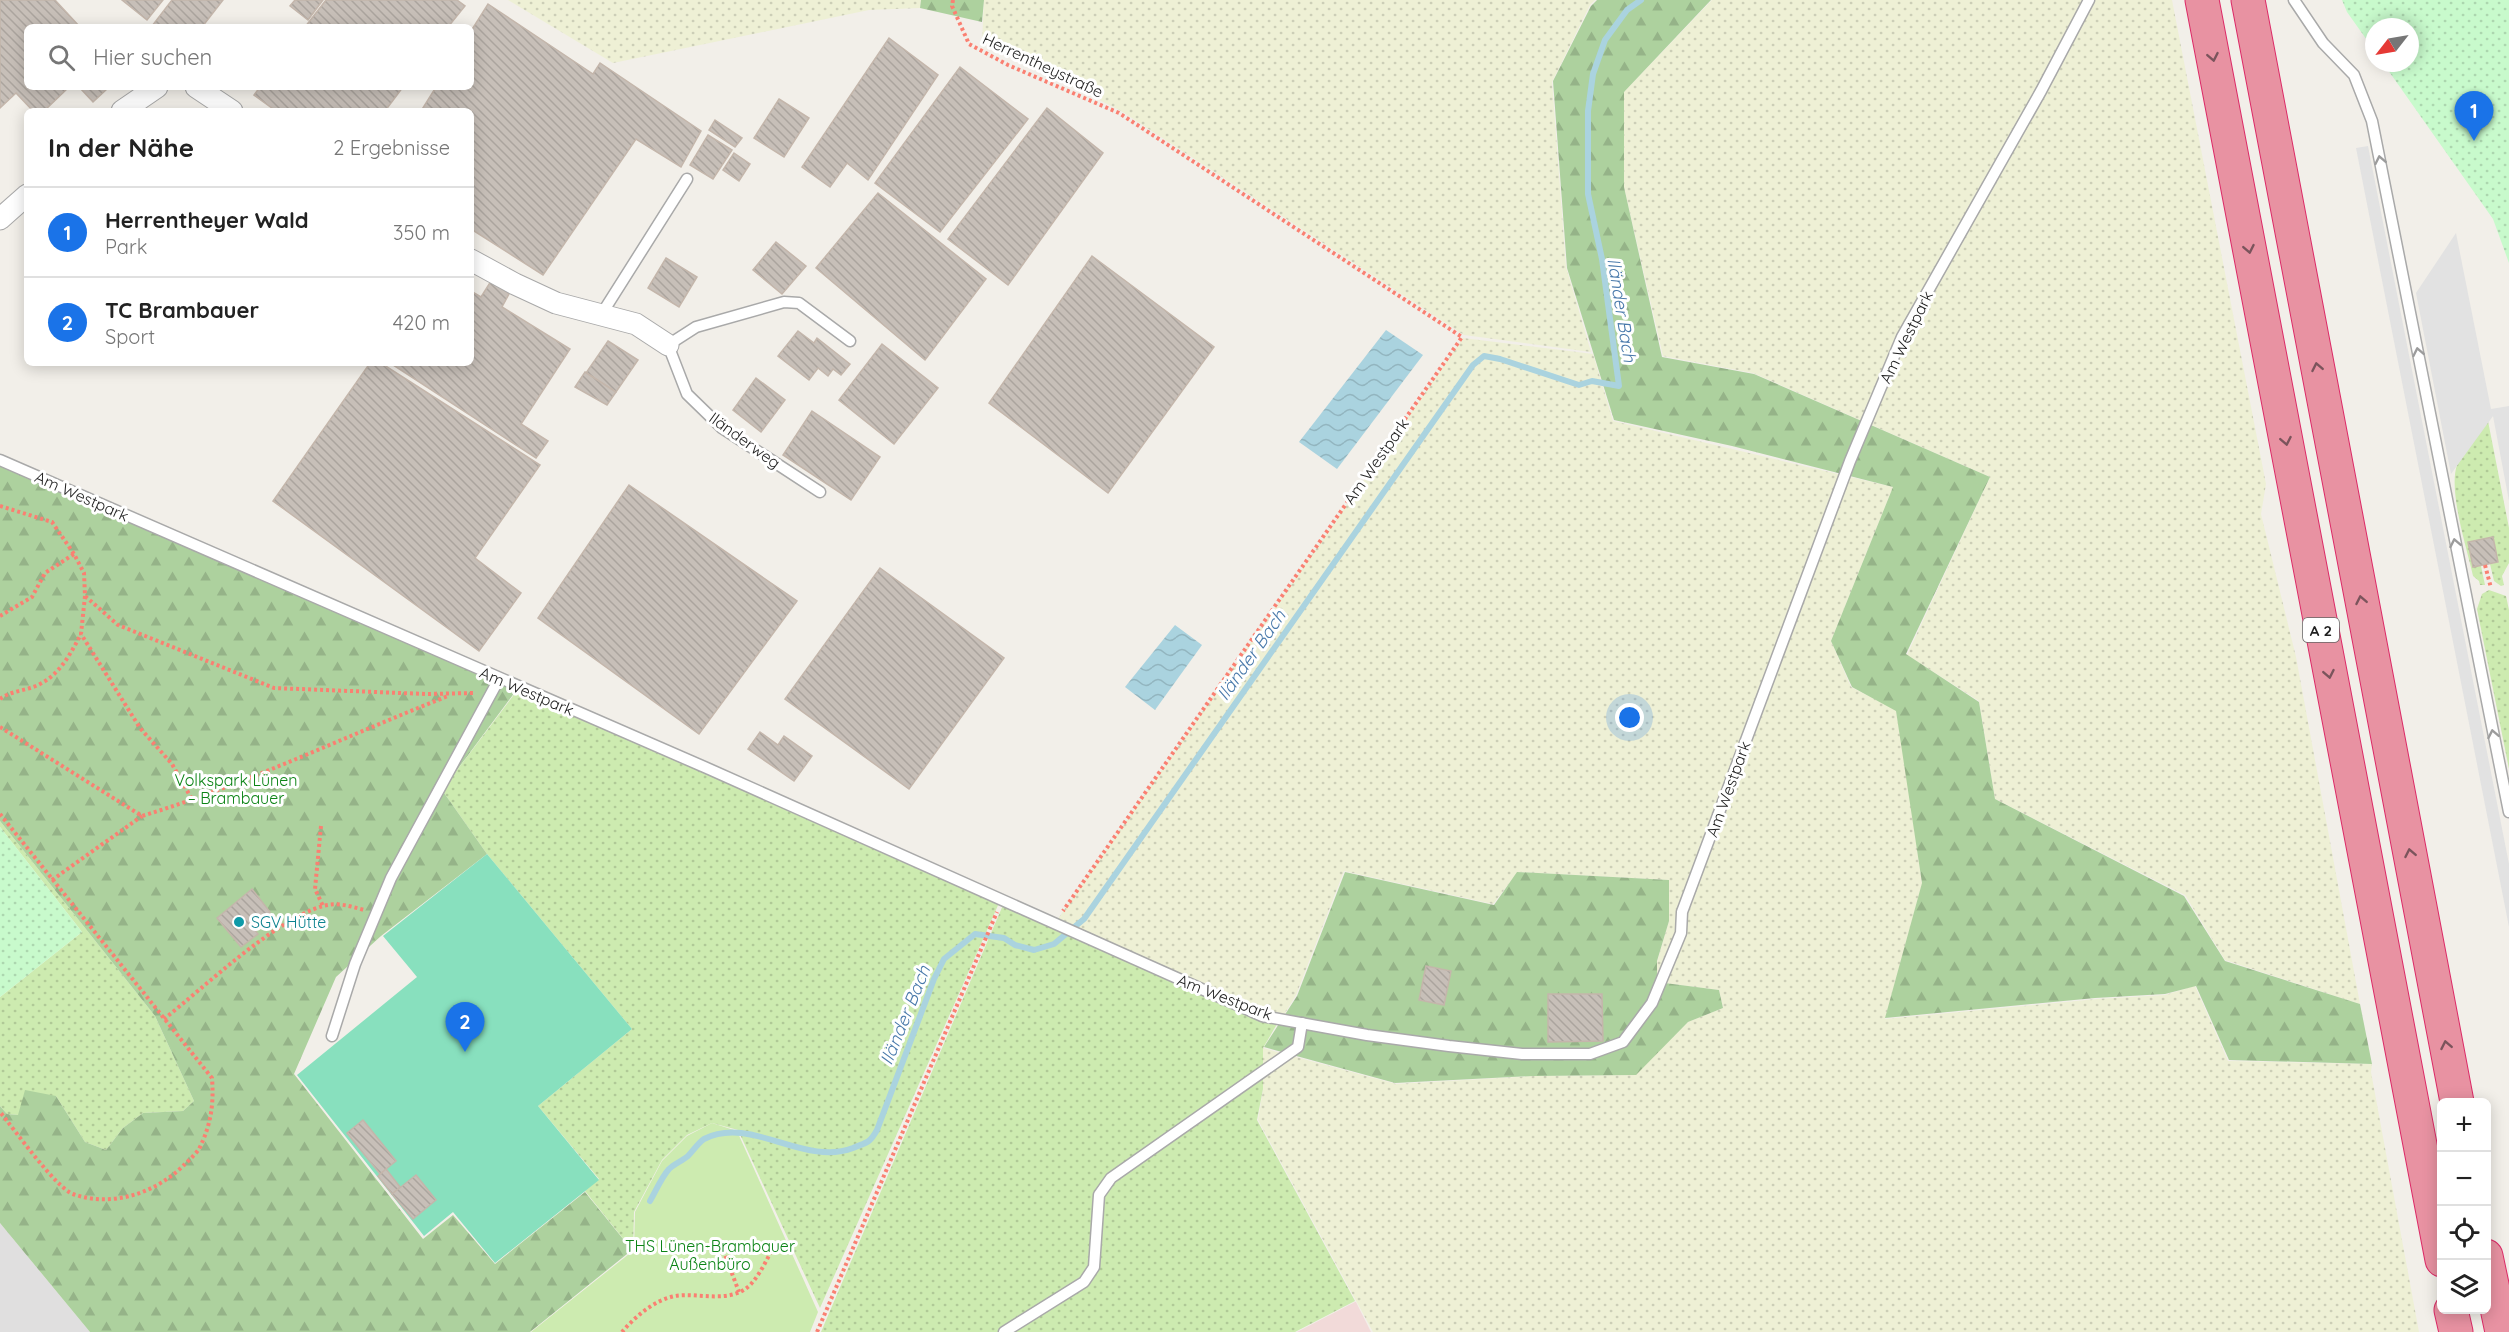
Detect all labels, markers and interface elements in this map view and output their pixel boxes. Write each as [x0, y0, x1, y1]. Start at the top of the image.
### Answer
north arrow [2365, 18, 2419, 72]
search box [24, 24, 474, 90]
street label: Herrentheystraße [980, 28, 1106, 102]
icon: search [45, 41, 78, 74]
text: Hier suchen [93, 43, 212, 71]
one-way arrow [2206, 52, 2219, 62]
pin: 1 [2454, 92, 2494, 141]
text: In der Nähe [48, 131, 194, 164]
text: 2 Ergebnisse [333, 135, 450, 160]
one-way arrow [2374, 156, 2387, 166]
text: Herrentheyer Wald [105, 206, 309, 234]
text: 1 [64, 220, 71, 245]
text: 350 m [393, 220, 450, 245]
text: Park [105, 234, 147, 259]
one-way arrow [2242, 244, 2255, 254]
water label: Iländer Bach [1602, 256, 1642, 364]
street label: Am Westpark [1875, 287, 1937, 387]
text: TC Brambauer [105, 296, 259, 324]
text: 2 [62, 310, 73, 335]
text: 420 m [393, 310, 450, 335]
text: Sport [105, 324, 155, 349]
one-way arrow [2412, 347, 2425, 357]
one-way arrow [2311, 362, 2324, 372]
street label: Iländerweg [705, 407, 785, 473]
street label: Am Westpark [1339, 414, 1413, 508]
one-way arrow [2279, 435, 2292, 445]
street label: Am Westpark [32, 466, 132, 526]
one-way arrow [2449, 538, 2462, 548]
one-way arrow [2355, 595, 2368, 605]
water label: Iländer Bach [1211, 605, 1291, 705]
road number: A 2 [2303, 618, 2339, 642]
street label: Am Westpark [477, 662, 577, 720]
one-way arrow [2323, 669, 2335, 678]
your location [1615, 703, 1644, 732]
one-way arrow [2487, 730, 2500, 740]
street label: Am Westpark [1701, 738, 1755, 840]
park label: Volkspark Lünen – Brambauer [174, 770, 298, 808]
one-way arrow [2404, 849, 2417, 859]
place label: SGV Hütte [251, 912, 326, 932]
marker: SGV Hütte [232, 915, 246, 929]
water label: Iländer Bach [875, 961, 936, 1068]
street label: Am Westpark [1174, 970, 1276, 1024]
pin: 2 [446, 1002, 484, 1052]
one-way arrow [2440, 1040, 2453, 1050]
map controls [2437, 1098, 2491, 1314]
button: + [2437, 1098, 2491, 1152]
button: − [2437, 1152, 2491, 1206]
button: locate [2437, 1206, 2491, 1260]
park label: THS Lünen-Brambauer Außenbüro [625, 1236, 795, 1274]
button: layers [2437, 1260, 2491, 1314]

